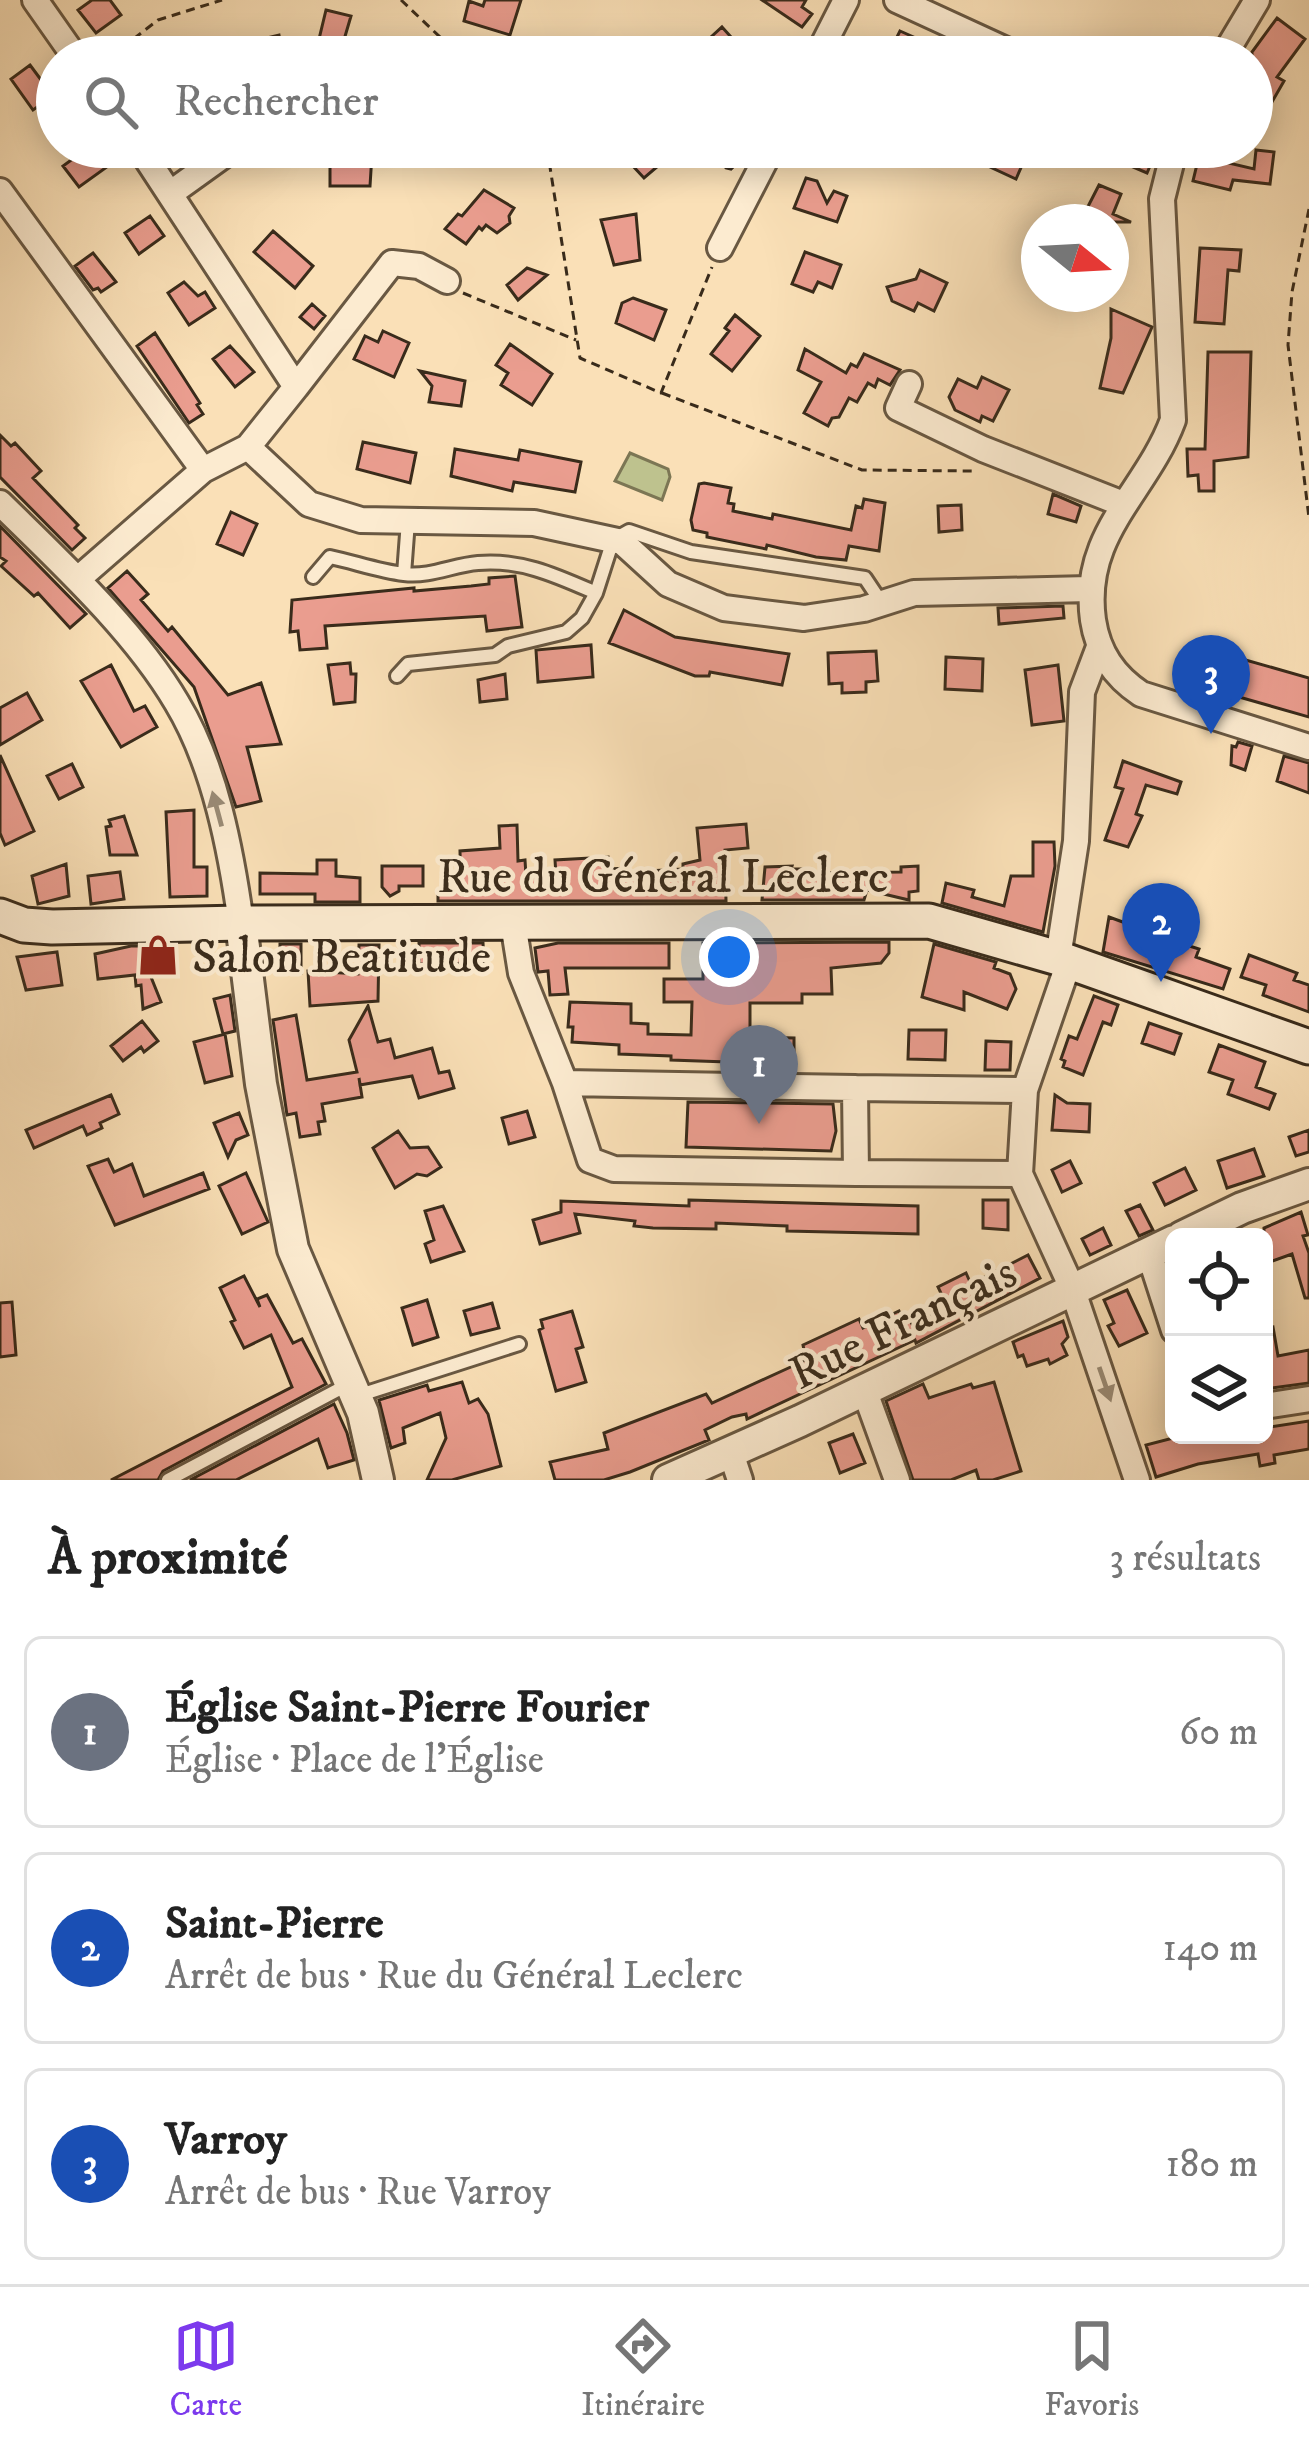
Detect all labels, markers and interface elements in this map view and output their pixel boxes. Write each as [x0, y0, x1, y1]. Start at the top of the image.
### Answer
search box [36, 36, 1273, 168]
icon: search [78, 69, 144, 135]
text: Rechercher [174, 74, 379, 130]
north arrow [1021, 204, 1129, 312]
pin: 3 [1172, 635, 1250, 734]
one-way arrow [206, 790, 225, 827]
street label: Rue du Général Leclerc [437, 848, 889, 908]
pin: 2 [1122, 883, 1200, 982]
your location [699, 927, 759, 987]
place label: Salon Beatitude [192, 928, 491, 988]
shop icon: Salon Beatitude [135, 932, 181, 978]
pin: 1 [720, 1025, 798, 1124]
map controls [1165, 1228, 1273, 1444]
button: locate [1165, 1228, 1273, 1336]
street label: Rue Français [780, 1243, 1027, 1404]
button: layers [1165, 1336, 1273, 1444]
one-way arrow [1097, 1366, 1115, 1402]
text: À proximité [48, 1526, 288, 1590]
text: 3 résultats [1109, 1534, 1261, 1583]
text: Église Saint-Pierre Fourier [165, 1680, 649, 1736]
text: 1 [83, 1708, 97, 1757]
text: 60 m [1179, 1708, 1258, 1757]
text: Église · Place de l'Église [165, 1736, 544, 1785]
text: Saint-Pierre [165, 1896, 384, 1952]
text: 2 [80, 1924, 100, 1973]
text: 140 m [1163, 1924, 1258, 1973]
text: Arrêt de bus · Rue du Général Leclerc [165, 1952, 743, 2001]
text: Varroy [165, 2112, 287, 2168]
text: 3 [83, 2140, 97, 2189]
text: 180 m [1166, 2140, 1258, 2189]
text: Arrêt de bus · Rue Varroy [165, 2168, 551, 2217]
tab: Carte [170, 2313, 242, 2426]
tab: Itinéraire [581, 2313, 705, 2426]
tab: Favoris [1044, 2313, 1139, 2426]

